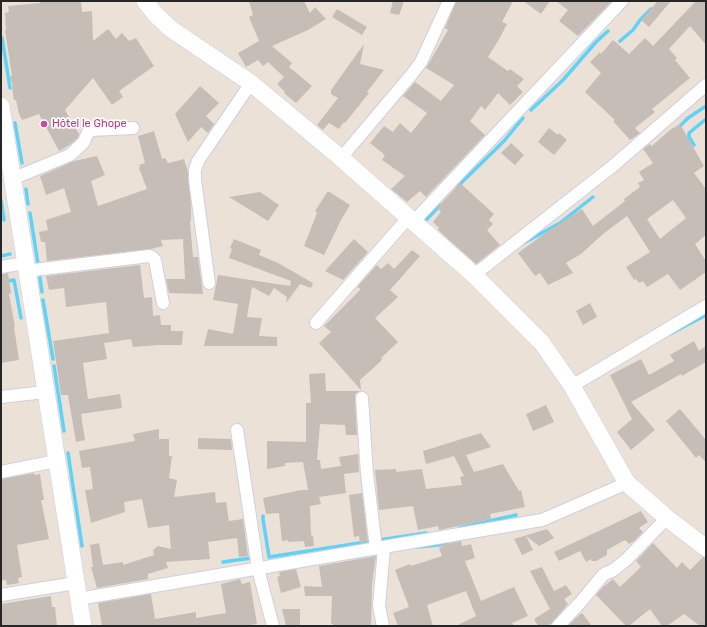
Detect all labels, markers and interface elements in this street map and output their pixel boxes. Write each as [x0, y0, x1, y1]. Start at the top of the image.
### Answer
place label: Hôtel le Ghope [52, 117, 127, 131]
marker: Hôtel le Ghope [39, 119, 49, 129]

